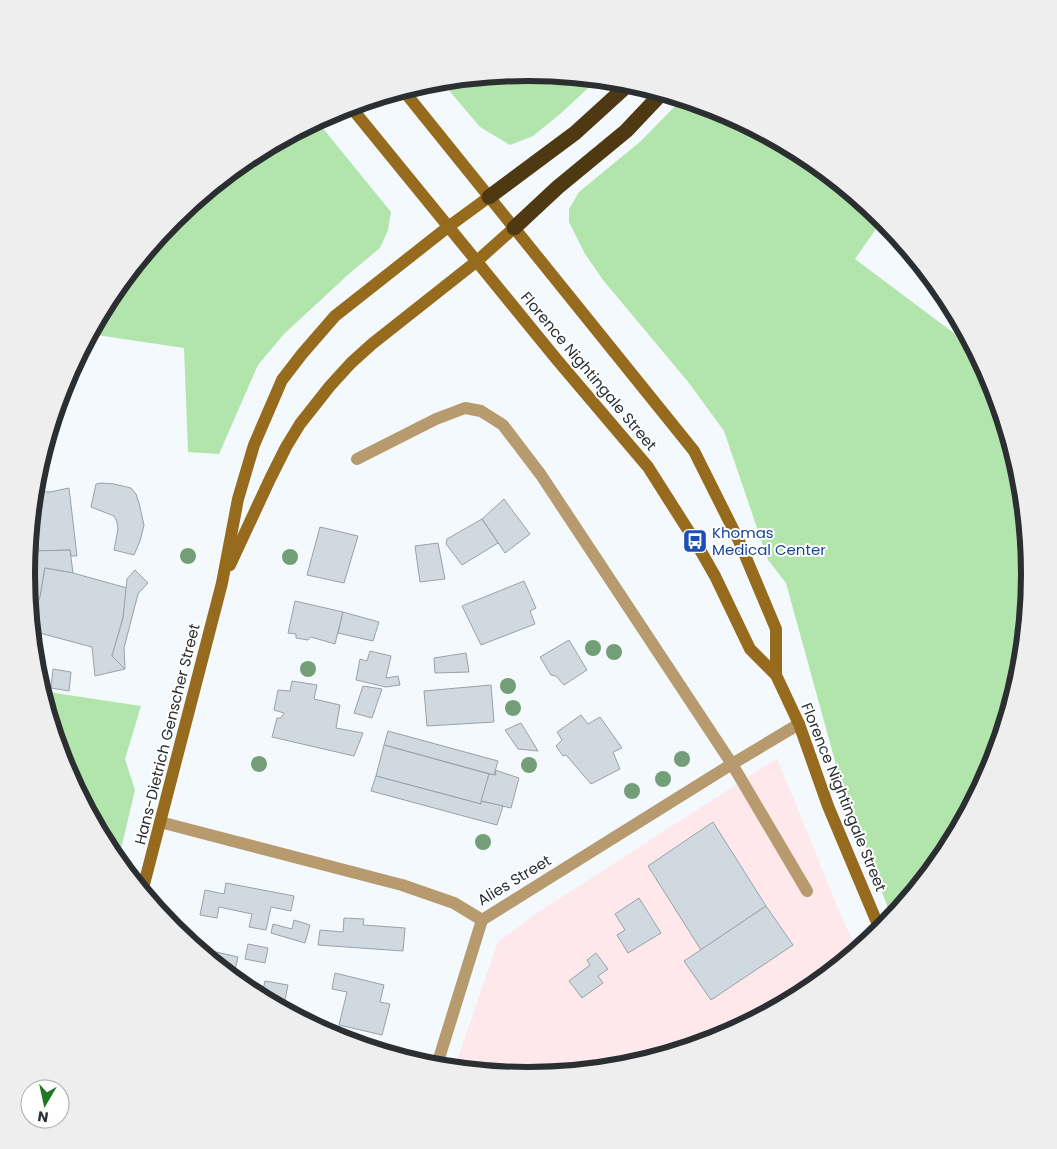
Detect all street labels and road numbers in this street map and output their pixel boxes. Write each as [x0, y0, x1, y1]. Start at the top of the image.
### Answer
street label: Florence Nightingale Street [516, 287, 662, 455]
street label: Hans-Dietrich Genscher Street [129, 621, 205, 847]
street label: Florence Nightingale Street [796, 700, 892, 894]
street label: Alies Street [473, 850, 555, 910]

